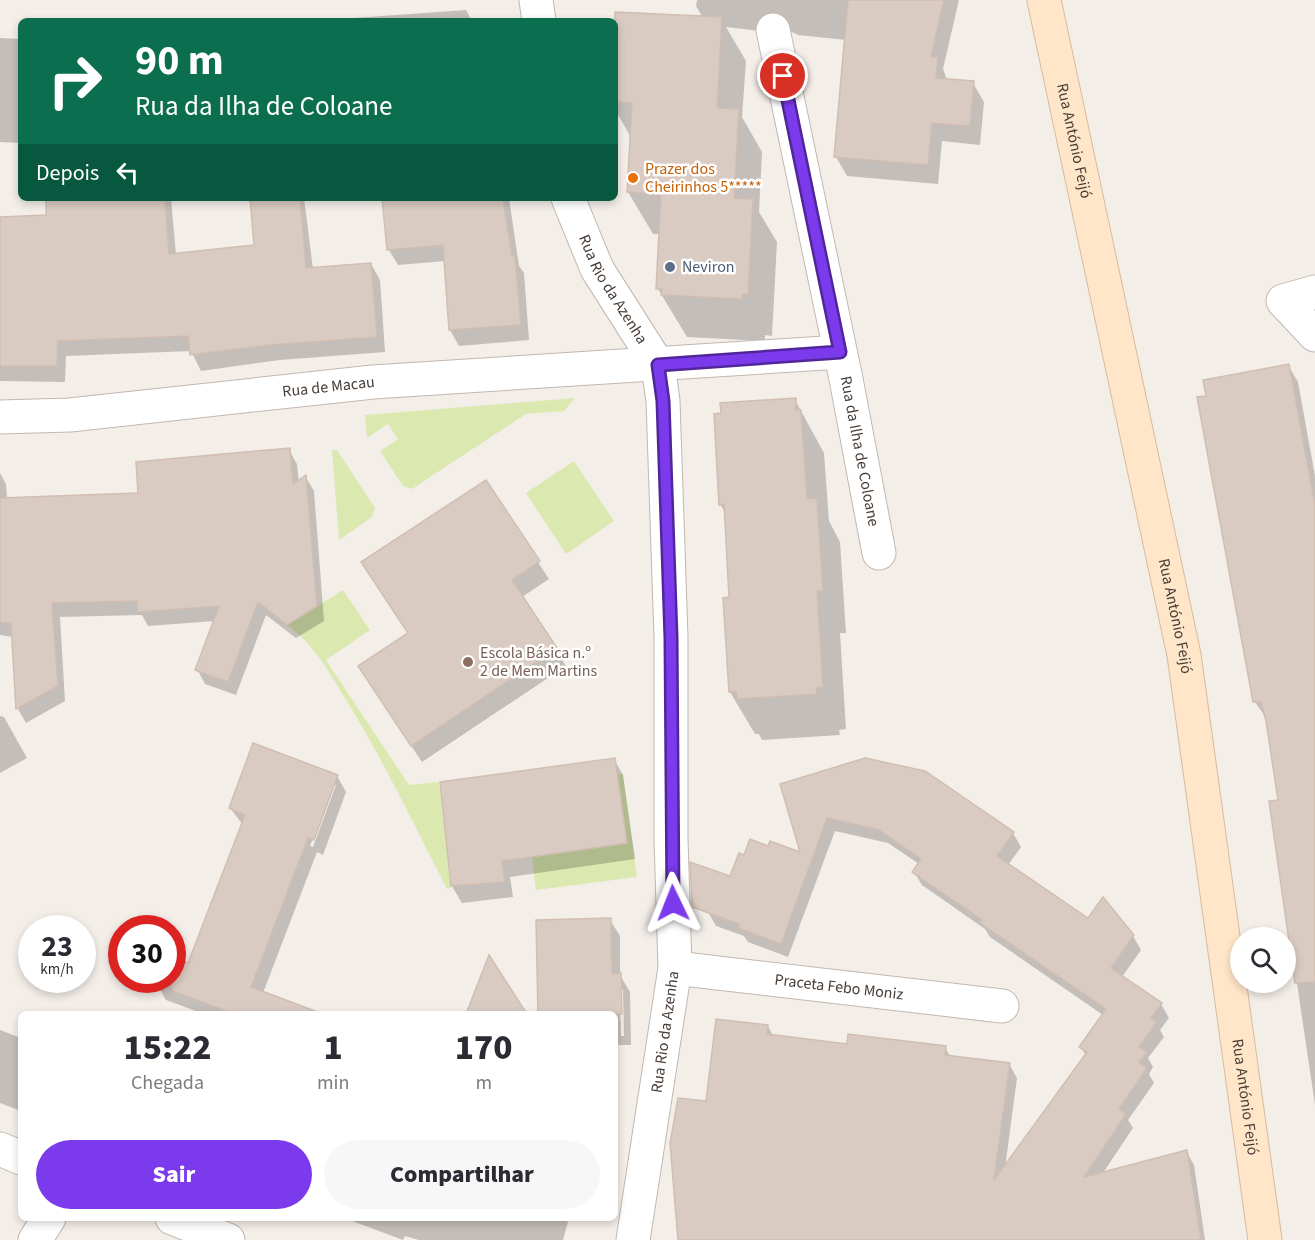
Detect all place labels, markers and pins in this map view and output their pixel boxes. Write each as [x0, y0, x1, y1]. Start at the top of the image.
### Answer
pin [757, 50, 808, 101]
place label: Prazer dos Cheirinhos 5***** [645, 158, 762, 198]
marker: Prazer dos Cheirinhos 5***** [626, 171, 640, 185]
place label: Neviron [682, 256, 735, 278]
marker: Neviron [663, 260, 677, 274]
place label: Escola Básica n.º 2 de Mem Martins [480, 642, 598, 682]
marker: Escola Básica n.º 2 de Mem Martins [461, 655, 475, 669]

